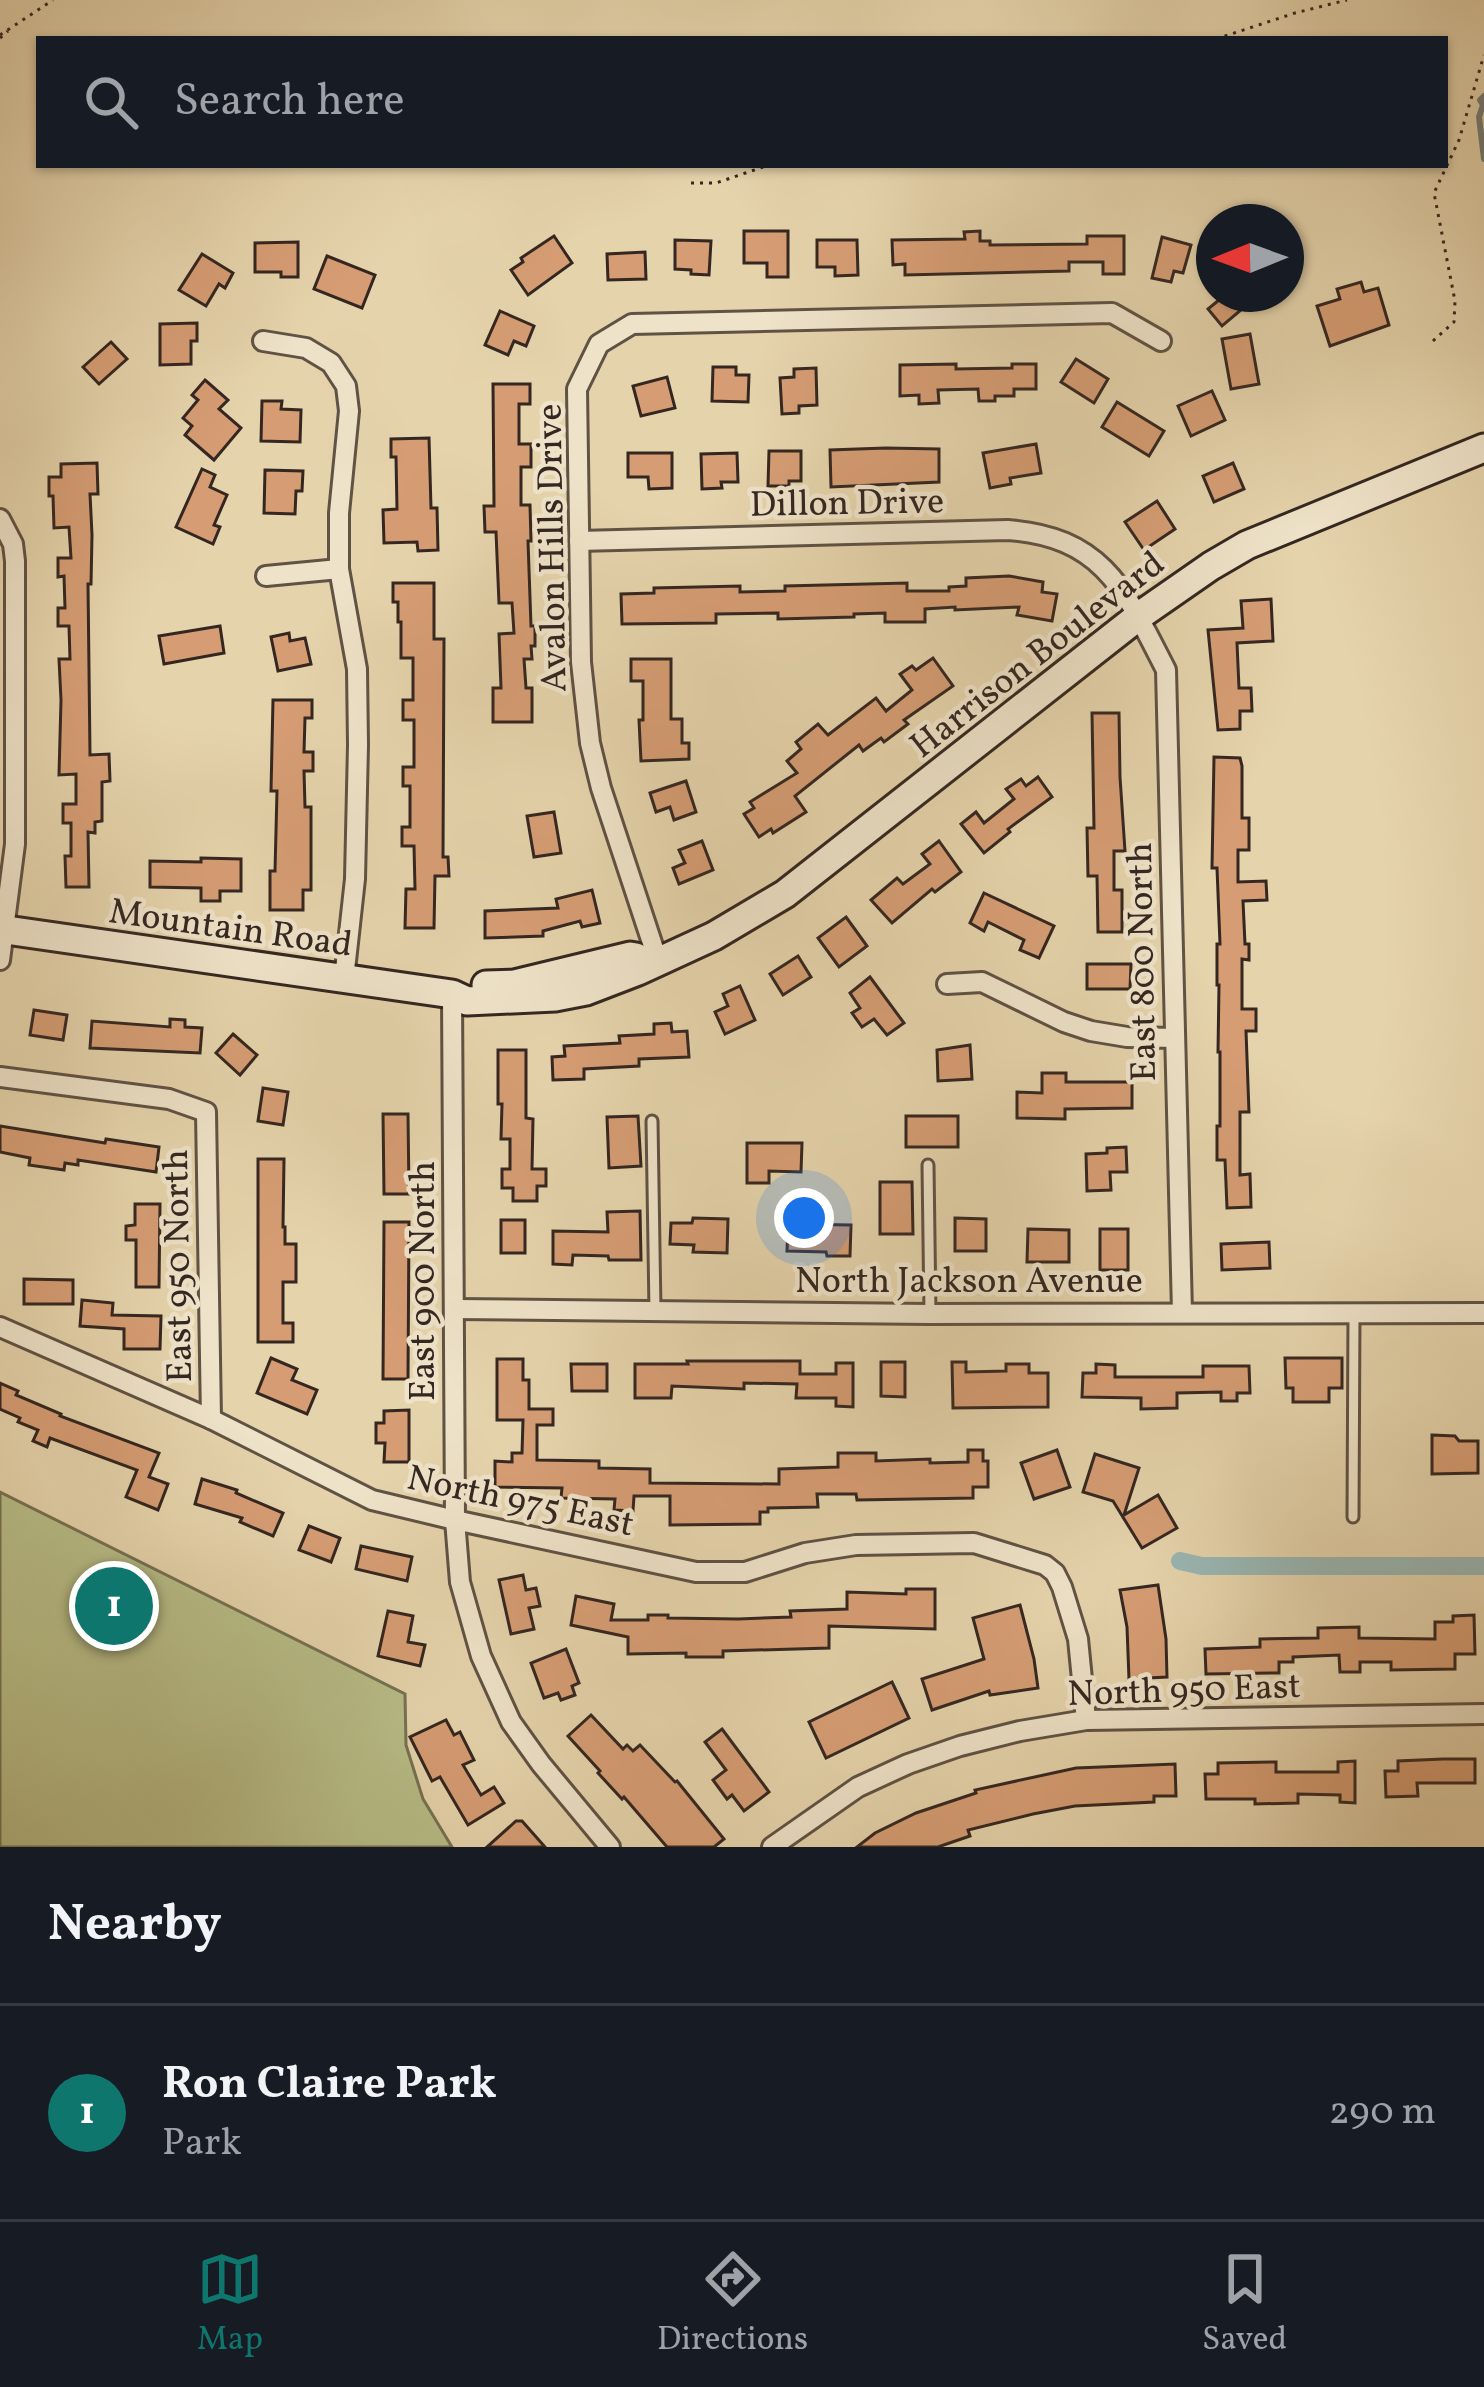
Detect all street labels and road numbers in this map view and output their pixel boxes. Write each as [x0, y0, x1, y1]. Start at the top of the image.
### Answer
street label: Avalon Hills Drive [526, 403, 582, 693]
street label: Dillon Drive [749, 478, 945, 532]
street label: Harrison Boulevard [901, 541, 1176, 772]
street label: East 800 North [1117, 842, 1171, 1082]
street label: Mountain Road [106, 888, 355, 972]
street label: East 950 North [153, 1149, 207, 1383]
street label: East 900 North [400, 1161, 450, 1401]
street label: North Jackson Avenue [795, 1258, 1143, 1308]
street label: North 975 East [402, 1454, 638, 1551]
street label: North 950 East [1067, 1663, 1302, 1721]

